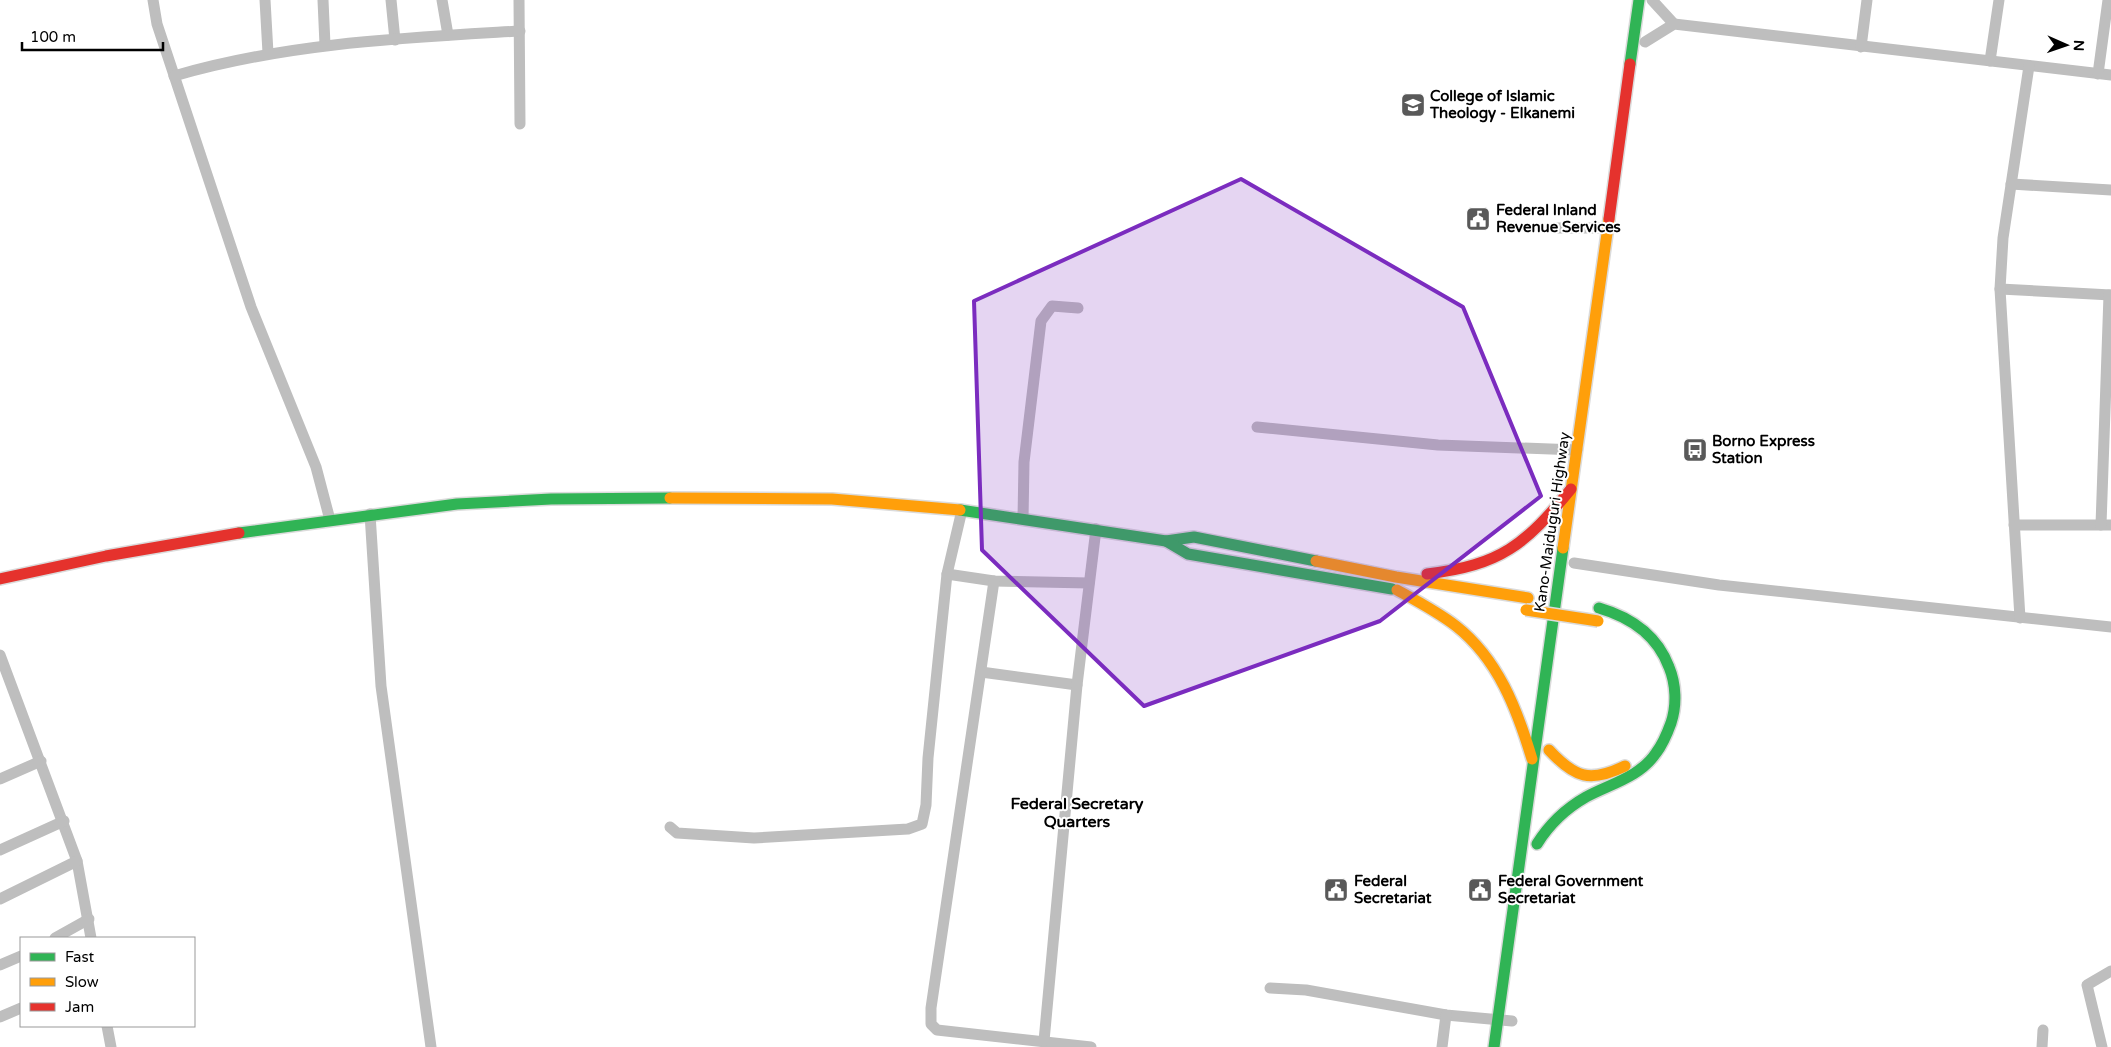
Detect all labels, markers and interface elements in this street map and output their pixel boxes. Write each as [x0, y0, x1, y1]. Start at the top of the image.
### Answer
scale bar [22, 20, 164, 52]
north arrow [2041, 20, 2091, 70]
text: 100 m [30, 28, 76, 46]
text: N [2070, 40, 2087, 51]
place label: College of Islamic Theology - Elkanemi [1429, 87, 1575, 123]
school or university icon: College of Islamic Theology - Elkanemi [1400, 92, 1426, 118]
place label: Federal Inland Revenue Services [1496, 201, 1621, 236]
public building icon: Federal Inland Revenue Services [1465, 206, 1491, 232]
street label: Kano-Maiduguri Highway [1530, 431, 1574, 613]
place label: Borno Express Station [1712, 432, 1815, 467]
bus stop icon: Borno Express Station [1682, 437, 1708, 463]
district label: Federal Secretary Quarters [1011, 794, 1144, 832]
place label: Federal Secretariat [1354, 872, 1432, 907]
place label: Federal Government Secretariat [1498, 872, 1644, 907]
public building icon: Federal Secretariat [1323, 877, 1349, 903]
public building icon: Federal Government Secretariat [1467, 877, 1493, 903]
legend [20, 937, 195, 1027]
text: Fast [65, 948, 95, 966]
text: Slow [65, 973, 99, 991]
text: Jam [65, 998, 94, 1016]

